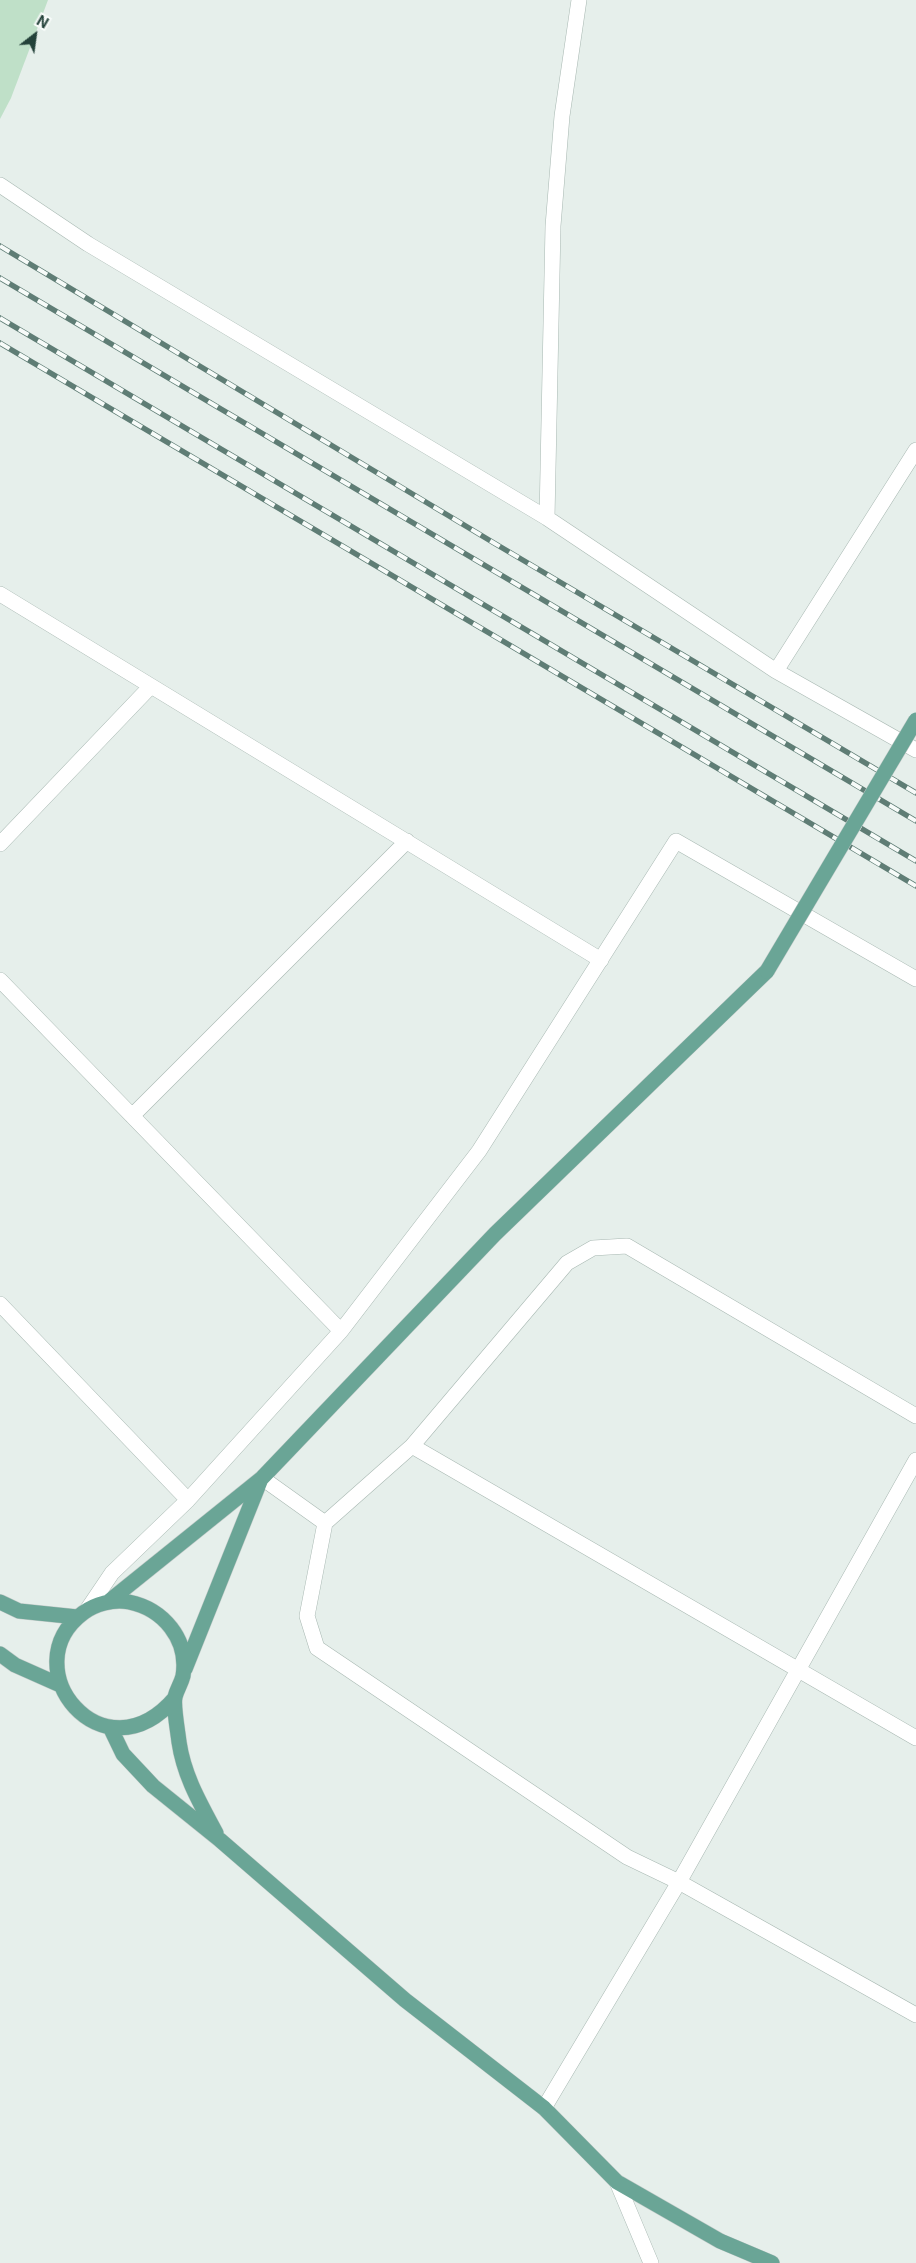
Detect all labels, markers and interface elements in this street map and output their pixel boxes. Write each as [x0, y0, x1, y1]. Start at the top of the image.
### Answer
north arrow [10, 10, 60, 60]
text: N [34, 12, 52, 32]

